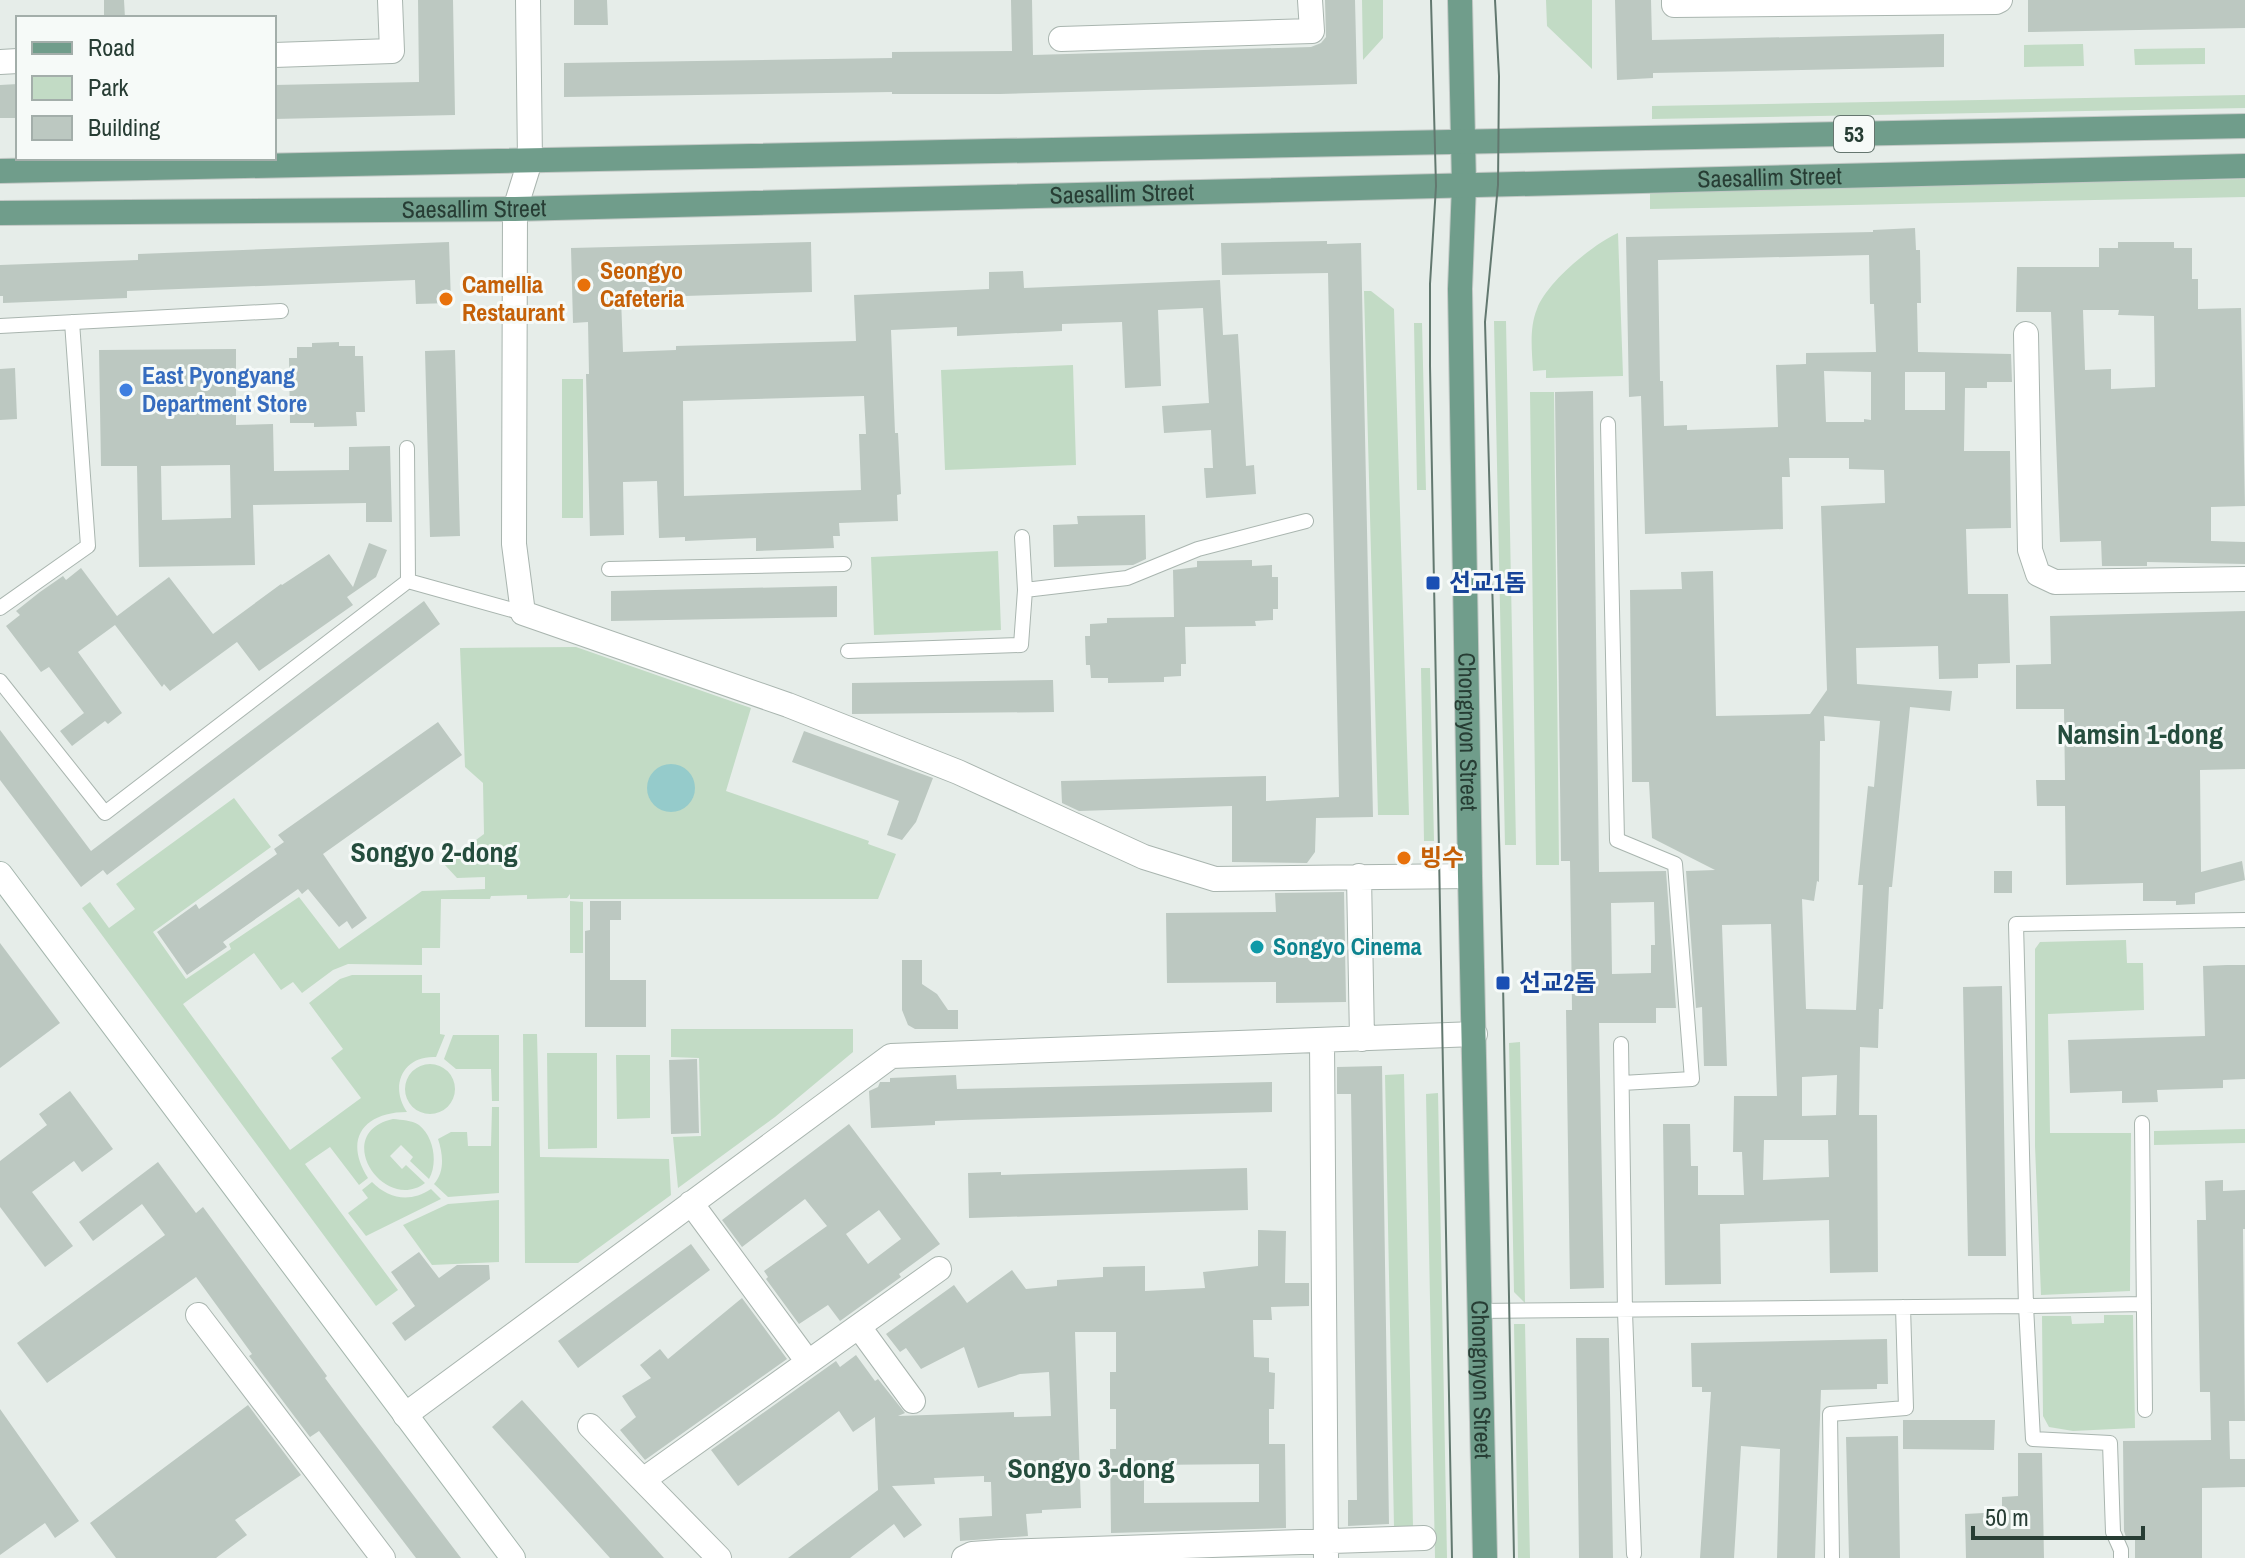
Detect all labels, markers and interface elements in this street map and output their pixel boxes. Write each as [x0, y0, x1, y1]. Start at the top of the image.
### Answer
legend [16, 16, 276, 160]
text: Road [88, 31, 135, 63]
text: Park [88, 71, 129, 103]
text: Building [88, 111, 160, 143]
road number: 53 [1834, 116, 1874, 152]
street label: Saesallim Street [1697, 159, 1843, 195]
street label: Saesallim Street [1049, 175, 1195, 211]
street label: Saesallim Street [402, 191, 547, 225]
place label: Seongyo Cafeteria [600, 254, 684, 314]
place label: Camellia Restaurant [462, 268, 565, 328]
marker: Seongyo Cafeteria [575, 276, 593, 294]
marker: Camellia Restaurant [437, 290, 455, 308]
place label: East Pyongyang Department Store [142, 359, 307, 419]
marker: East Pyongyang Department Store [117, 381, 135, 399]
place label: 선교1돔 [1449, 566, 1526, 598]
marker: 선교1돔 [1424, 574, 1442, 592]
street label: Chongnyon Street [1451, 652, 1486, 812]
district label: Namsin 1-dong [2057, 715, 2223, 753]
district label: Songyo 2-dong [350, 833, 518, 871]
place label: 빙수 [1420, 841, 1464, 873]
marker: 빙수 [1395, 849, 1413, 867]
place label: Songyo Cinema [1273, 930, 1422, 962]
marker: Songyo Cinema [1248, 938, 1266, 956]
place label: 선교2돔 [1519, 966, 1596, 998]
marker: 선교2돔 [1494, 974, 1512, 992]
street label: Chongnyon Street [1464, 1300, 1500, 1460]
district label: Songyo 3-dong [1007, 1449, 1175, 1487]
scale bar [1973, 1490, 2143, 1540]
text: 50 m [1985, 1501, 2029, 1533]

